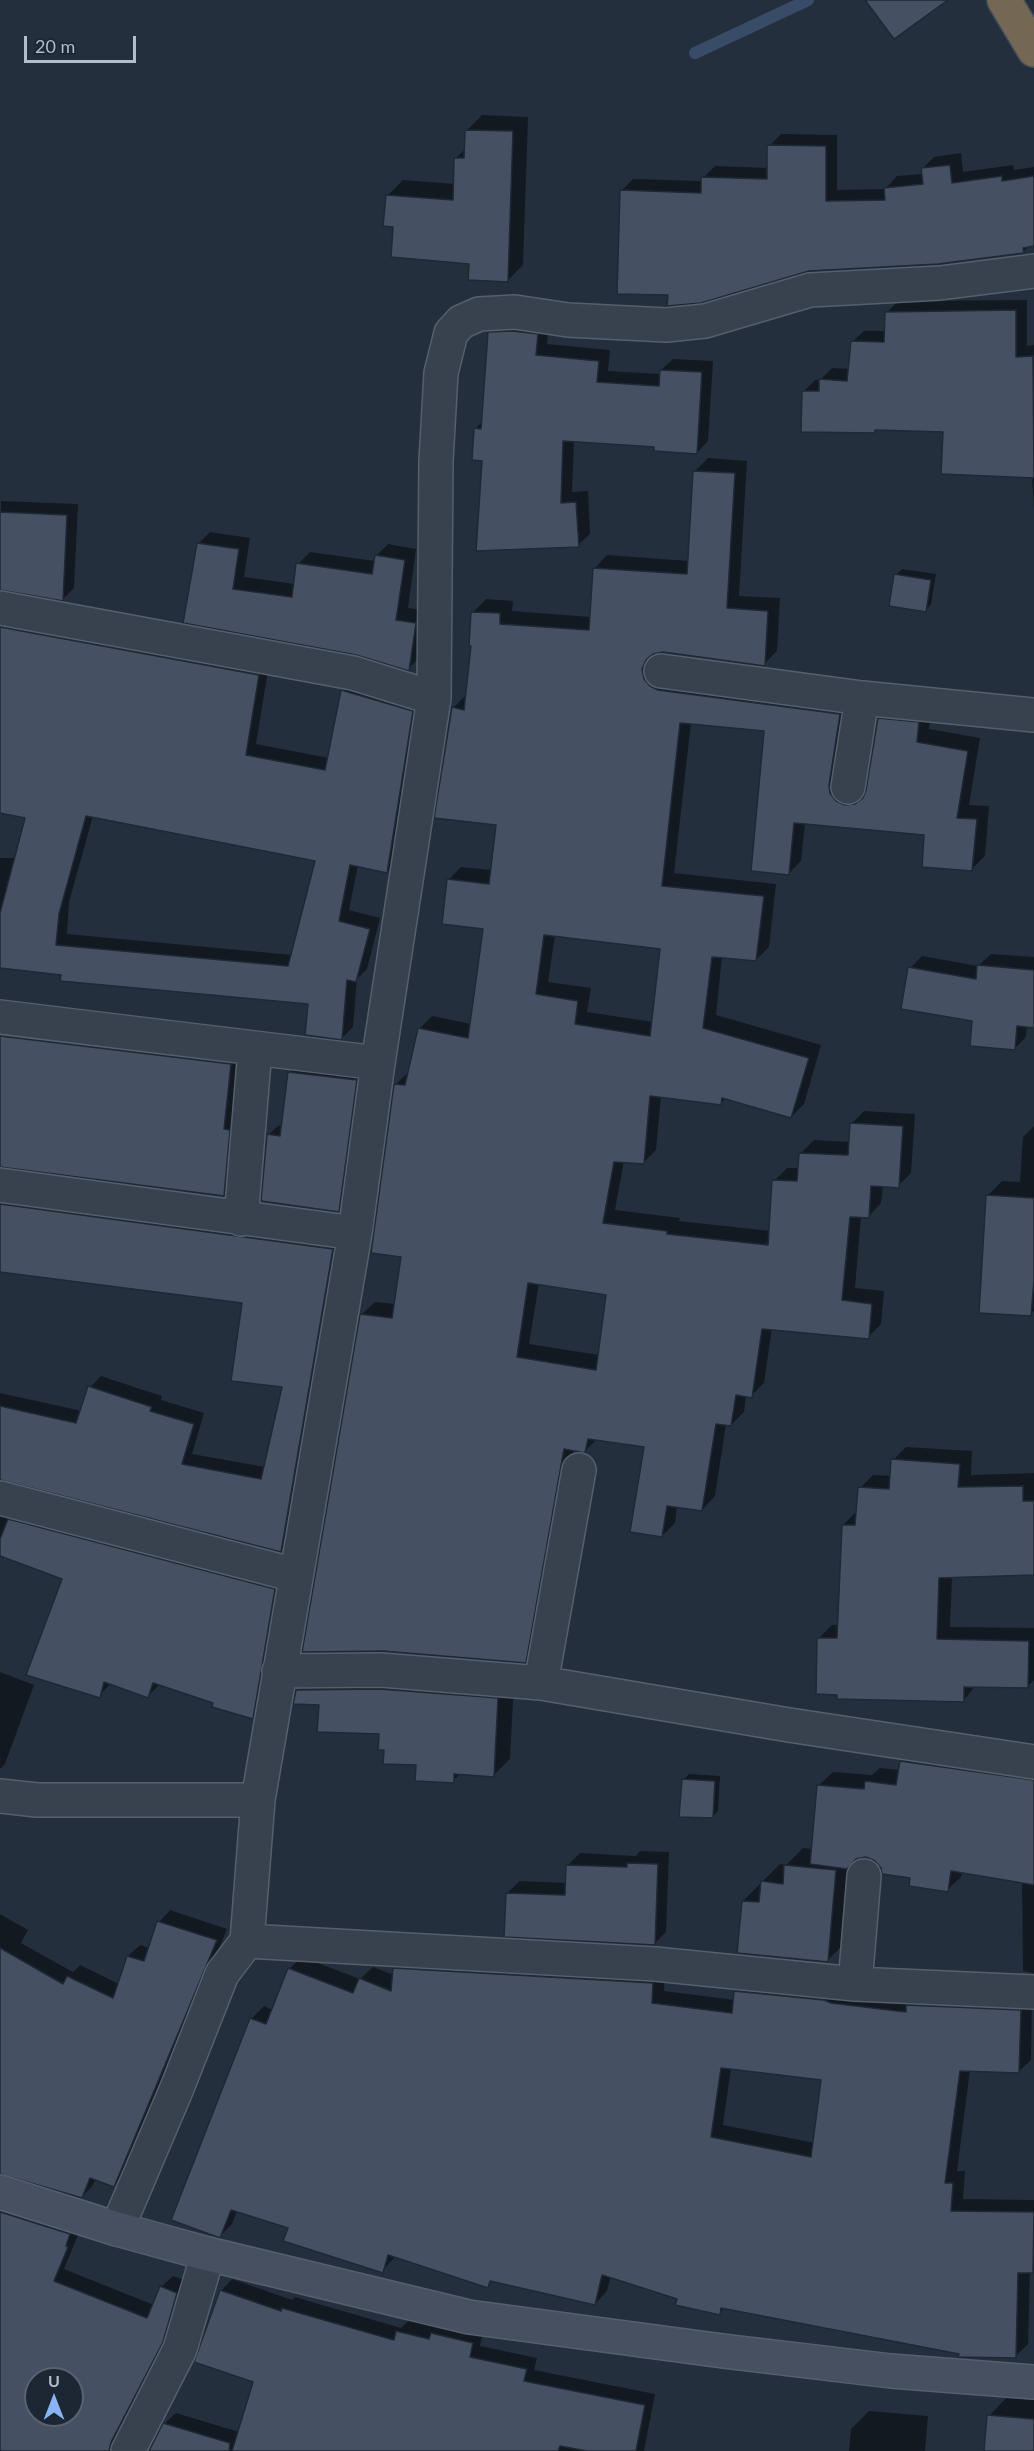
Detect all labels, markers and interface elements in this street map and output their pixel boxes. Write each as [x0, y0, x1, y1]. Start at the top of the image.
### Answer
scale bar [27, 24, 140, 62]
text: 20 m [35, 35, 75, 57]
north arrow [24, 2367, 84, 2427]
text: U [48, 2371, 60, 2390]

